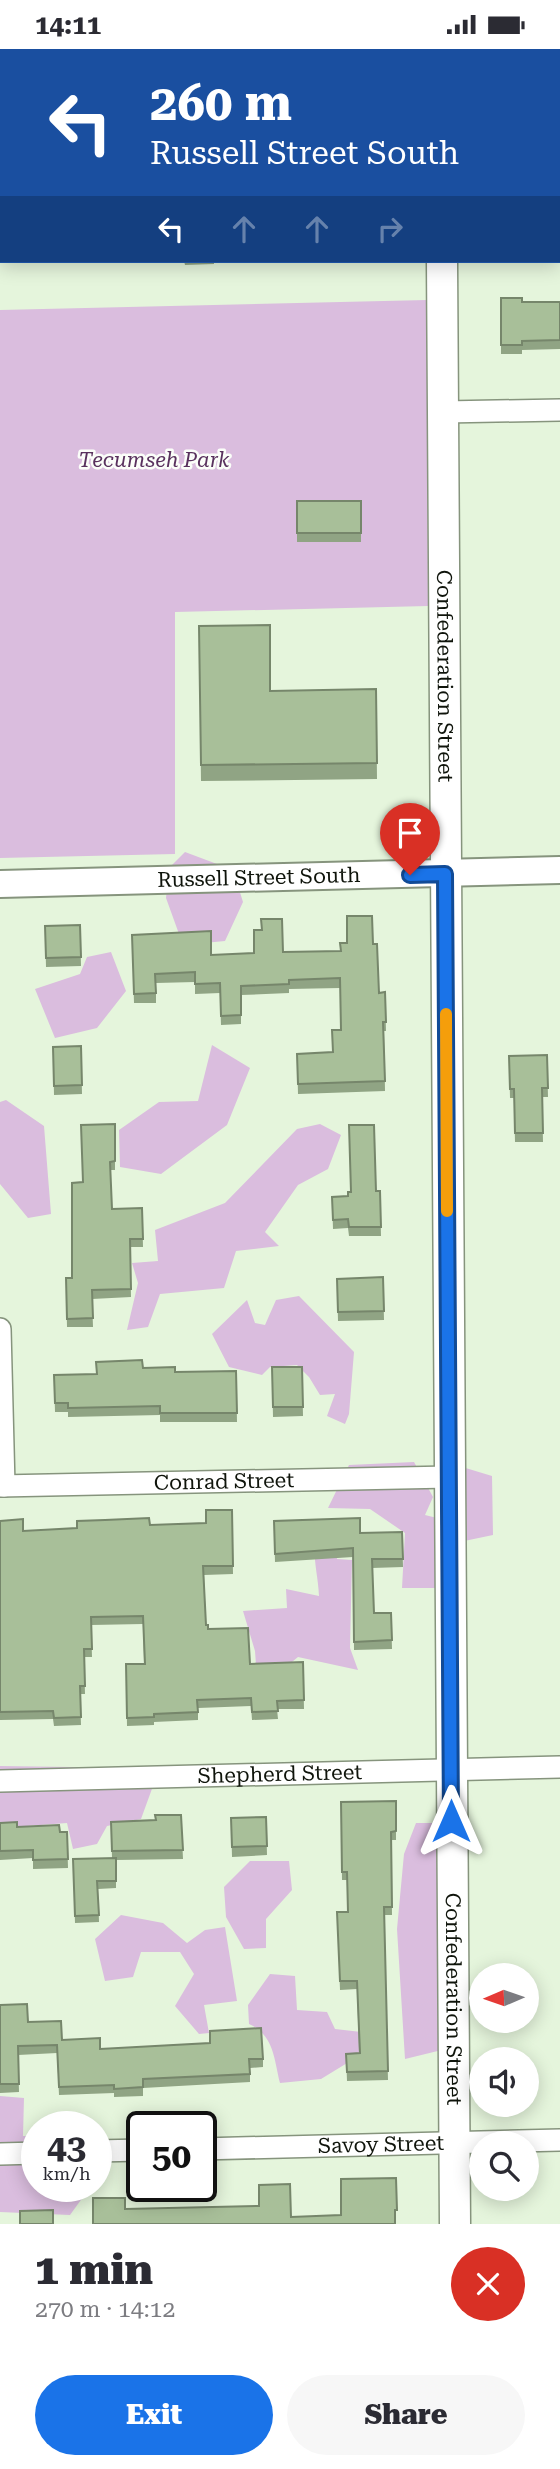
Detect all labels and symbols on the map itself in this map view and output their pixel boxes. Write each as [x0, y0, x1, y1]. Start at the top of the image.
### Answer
park label: Tecumseh Park [79, 448, 230, 472]
street label: Confederation Street [432, 570, 457, 783]
pin [380, 803, 440, 875]
street label: Russell Street South [157, 863, 361, 892]
street label: Conrad Street [154, 1468, 294, 1495]
street label: Shepherd Street [197, 1760, 363, 1788]
position arrow [414, 1784, 488, 1858]
street label: Confederation Street [441, 1893, 466, 2105]
north arrow [469, 1963, 539, 2033]
speed limit sign: 50 [126, 2111, 217, 2202]
street label: Savoy Street [318, 2131, 445, 2158]

